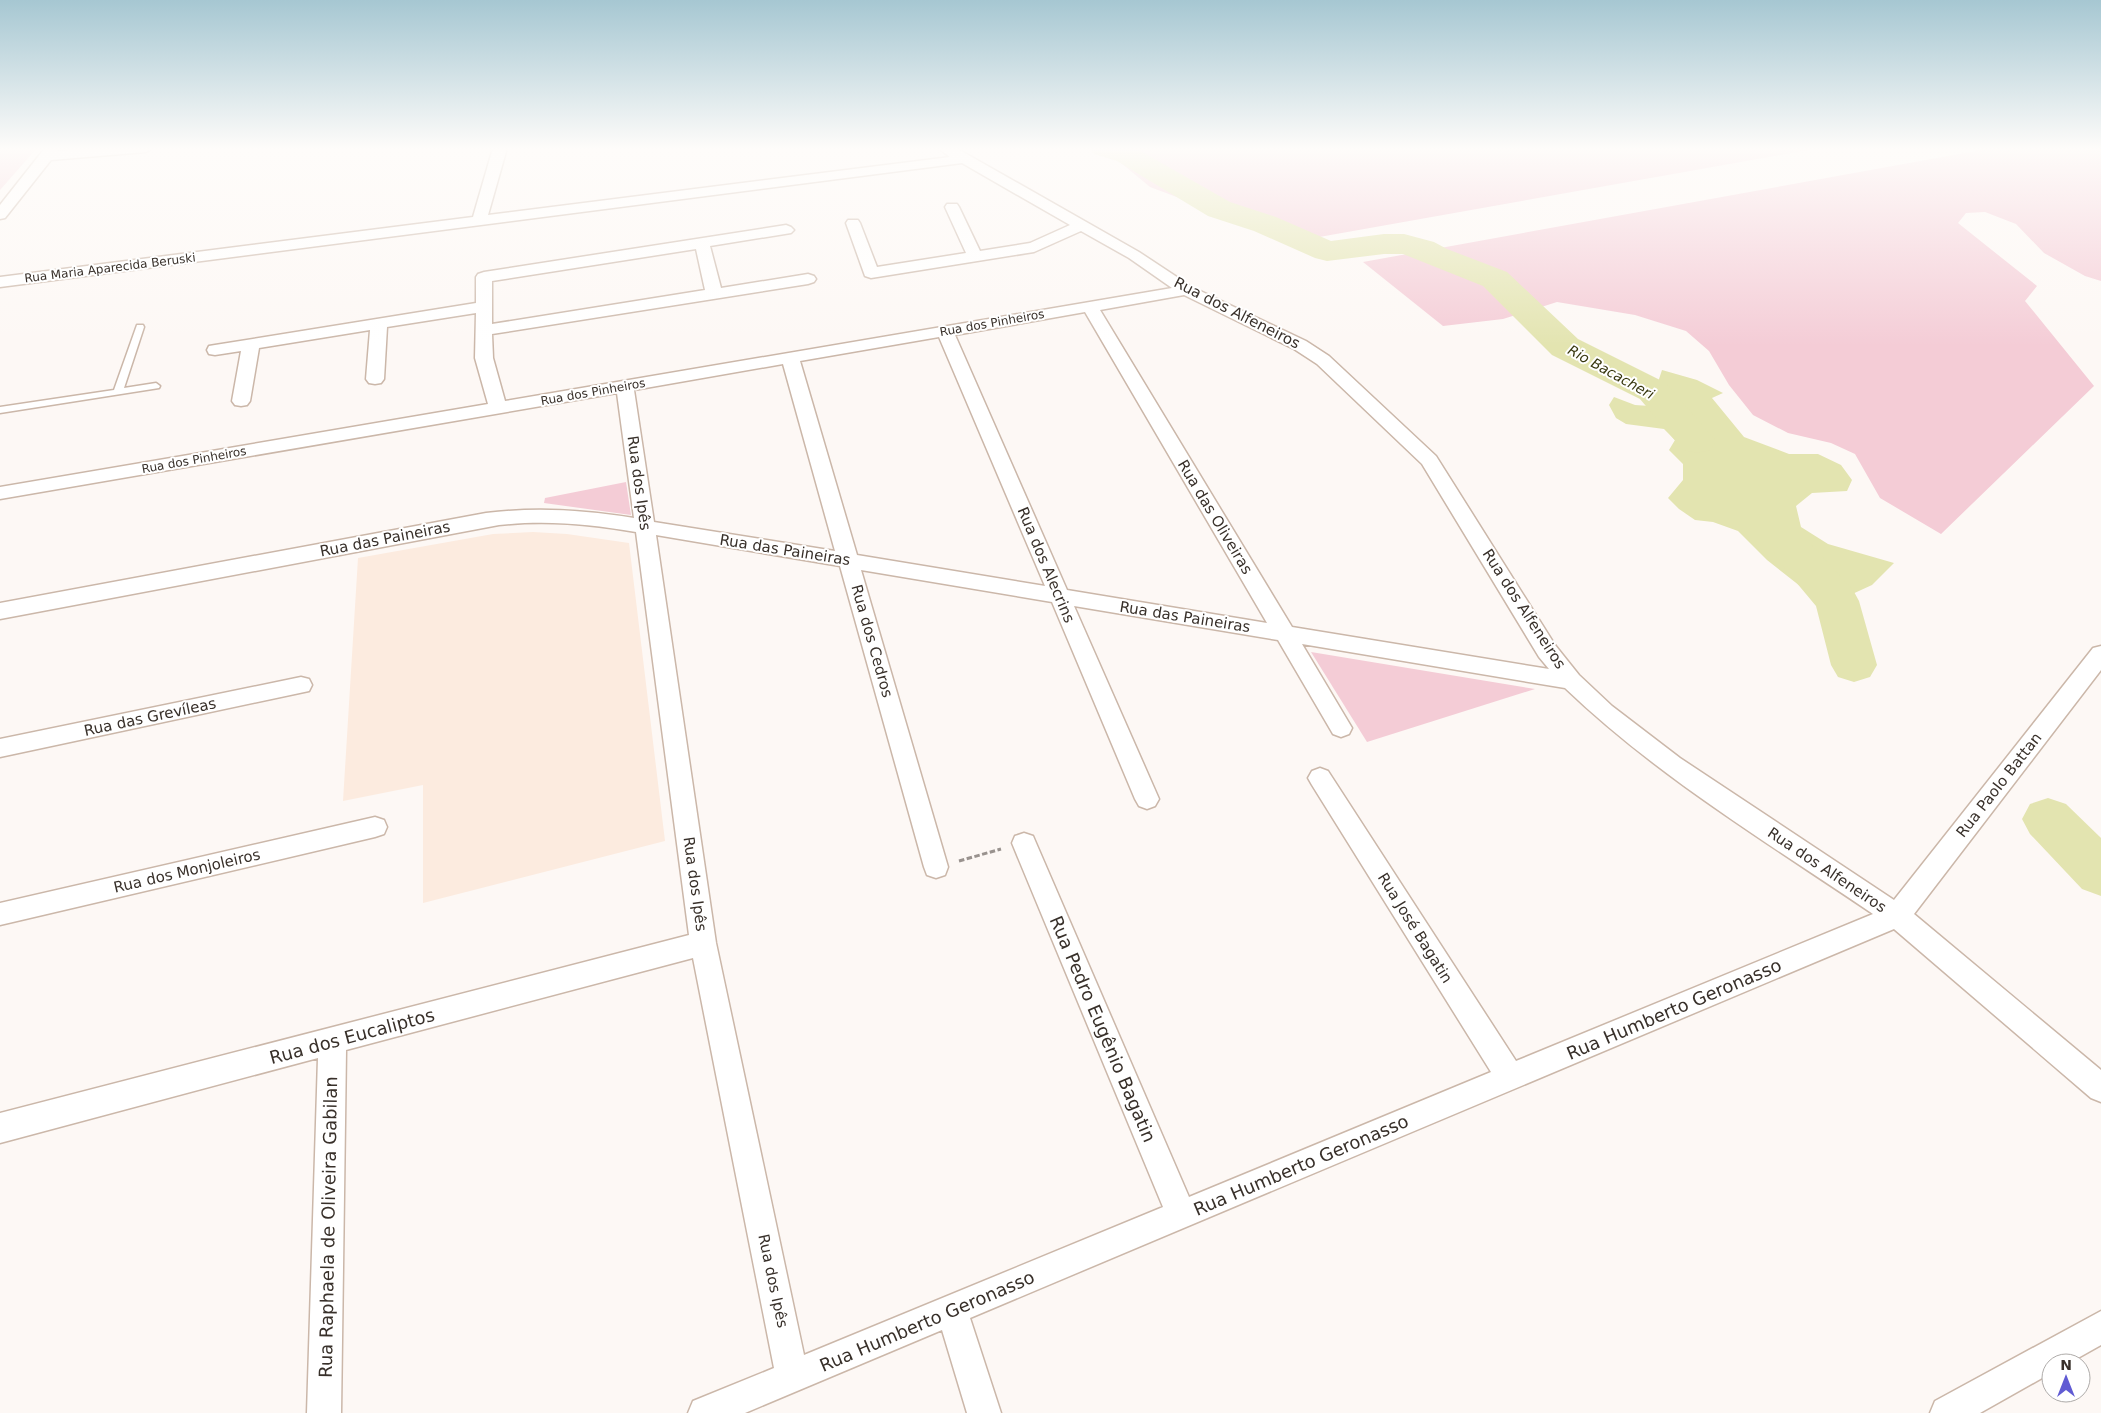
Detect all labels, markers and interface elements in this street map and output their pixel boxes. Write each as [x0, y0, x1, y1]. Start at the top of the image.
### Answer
street label: Rua Maria Aparecida Beruski [24, 251, 196, 285]
street label: Rua dos Alfeneiros [1171, 273, 1303, 353]
street label: Rua dos Pinheiros [939, 307, 1045, 339]
water label: Rio Bacacheri [1565, 342, 1657, 402]
street label: Rua dos Pinheiros [540, 376, 646, 408]
street label: Rua dos Ipês [623, 434, 655, 532]
street label: Rua dos Pinheiros [141, 444, 247, 476]
street label: Rua das Oliveiras [1174, 457, 1256, 578]
street label: Rua dos Alecrins [1013, 504, 1079, 626]
street label: Rua das Paineiras [318, 518, 452, 560]
street label: Rua das Paineiras [718, 531, 852, 569]
street label: Rua dos Alfeneiros [1479, 546, 1570, 672]
street label: Rua dos Cedros [847, 582, 897, 700]
street label: Rua das Paineiras [1118, 598, 1252, 636]
street label: Rua das Grevíleas [82, 694, 218, 740]
street label: Rua Paolo Battan [1953, 729, 2045, 841]
street label: Rua dos Alfeneiros [1764, 824, 1890, 916]
street label: Rua dos Ipês [679, 835, 711, 933]
street label: Rua dos Monjoleiros [112, 845, 262, 897]
street label: Rua José Bagatin [1374, 870, 1456, 986]
street label: Rua Pedro Eugênio Bagatin [1046, 913, 1160, 1145]
street label: Rua Humberto Geronasso [1563, 954, 1785, 1064]
street label: Rua dos Eucaliptos [267, 1004, 437, 1068]
street label: Rua Raphaela de Oliveira Gabilan [315, 1076, 341, 1378]
street label: Rua Humberto Geronasso [1190, 1110, 1412, 1220]
street label: Rua dos Ipês [754, 1232, 792, 1330]
street label: Rua Humberto Geronasso [816, 1266, 1038, 1376]
north arrow [2041, 1353, 2091, 1403]
text: N [2060, 1357, 2072, 1373]

